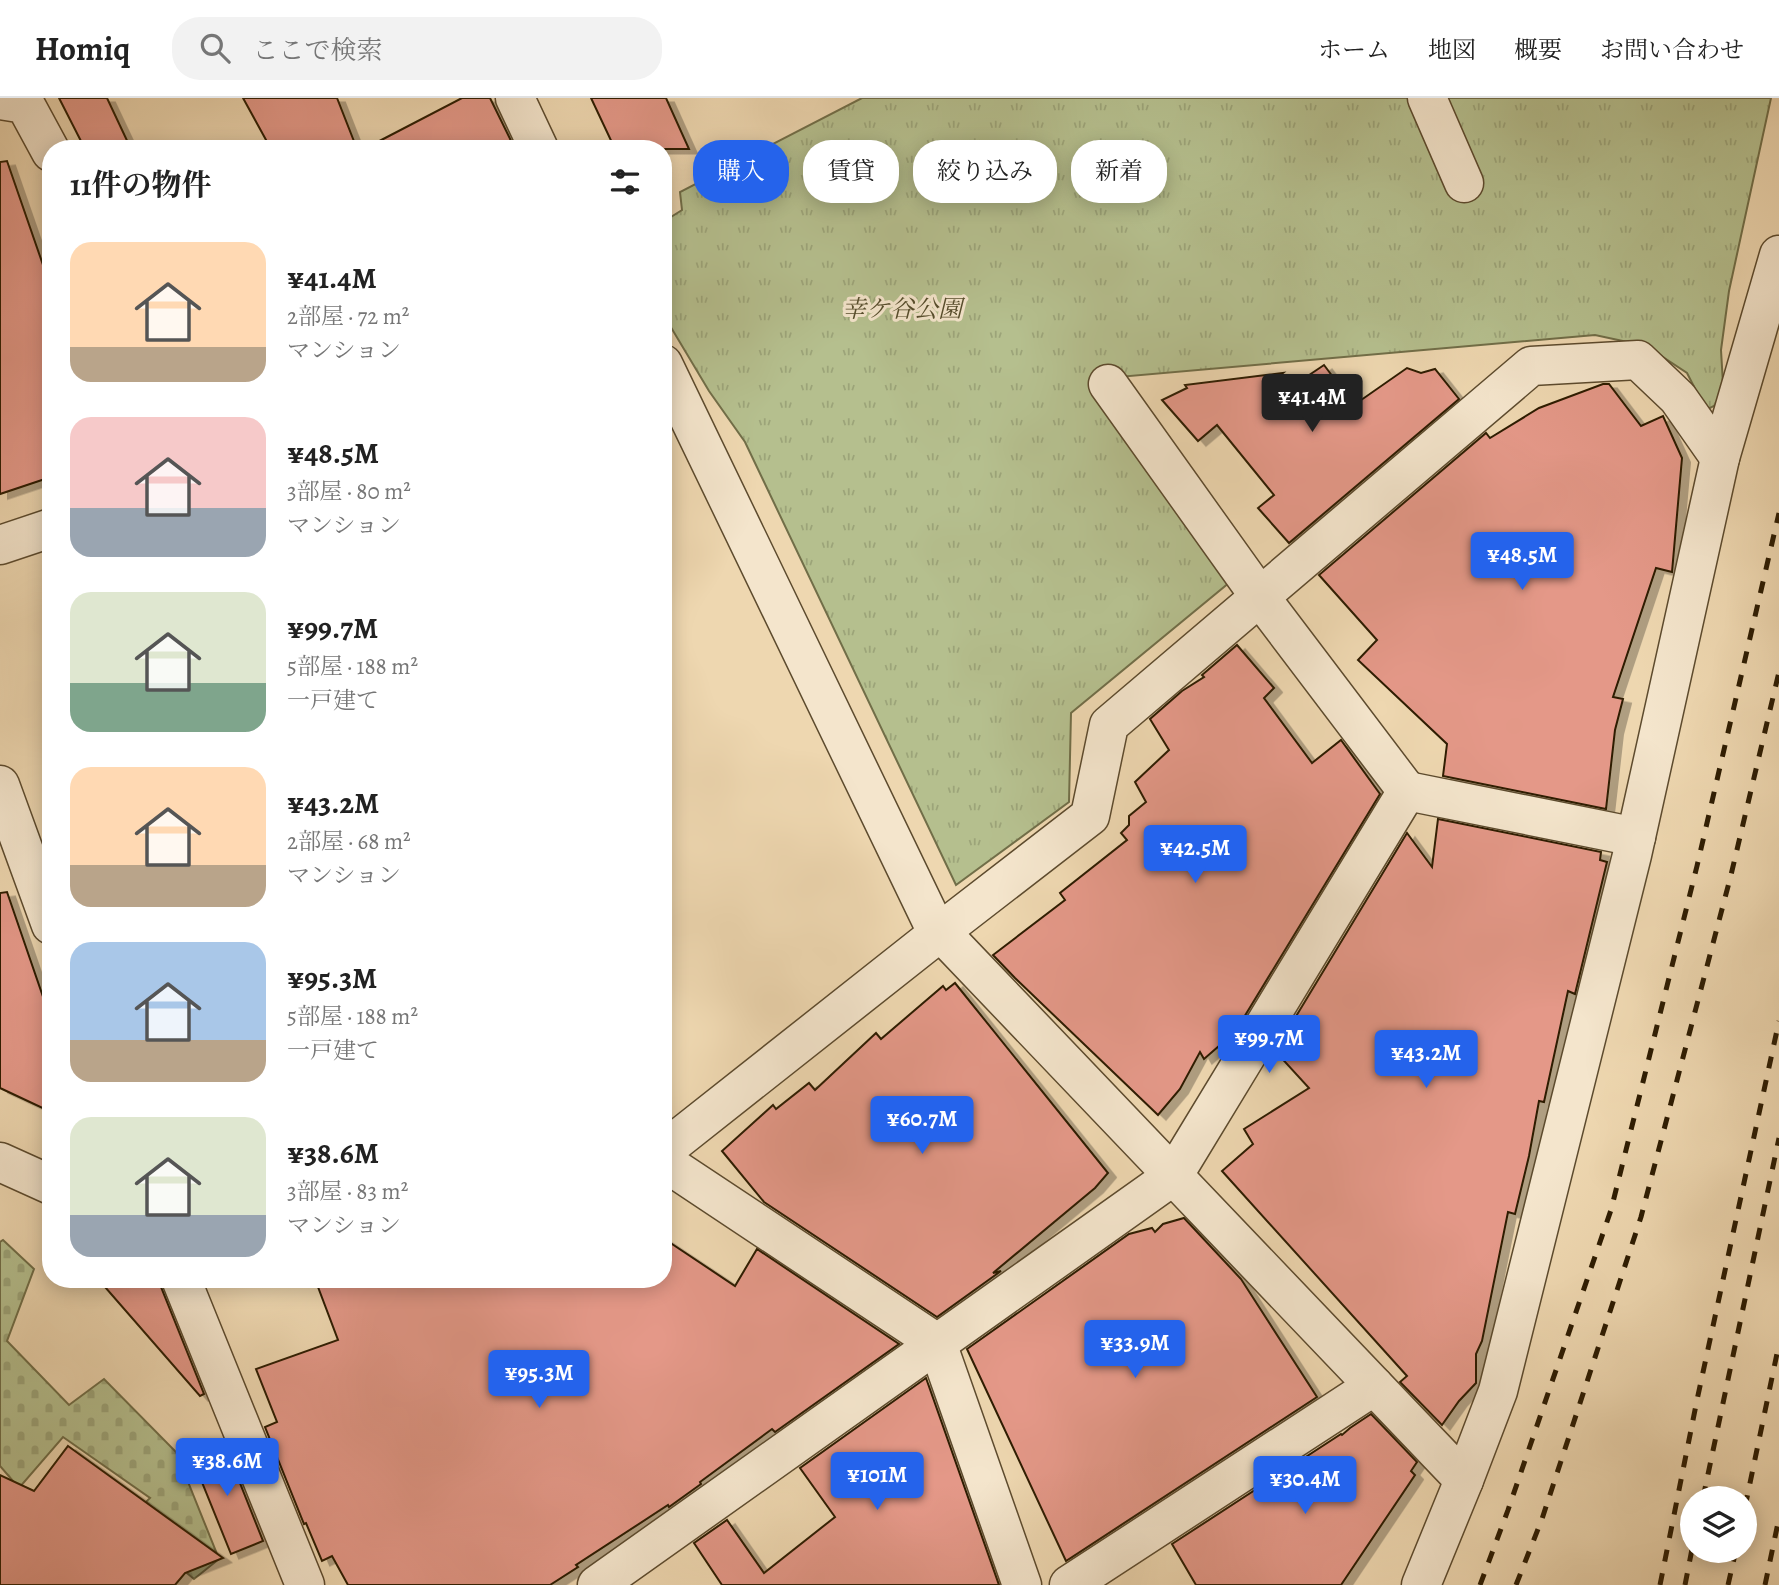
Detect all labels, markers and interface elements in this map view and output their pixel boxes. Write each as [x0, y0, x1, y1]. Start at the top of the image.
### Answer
search box [172, 17, 662, 80]
text: Homiq [35, 26, 130, 71]
icon: search [196, 29, 234, 67]
text: ここで検索 [252, 33, 382, 68]
text: ホーム [1318, 34, 1390, 66]
text: 地図 [1428, 34, 1476, 66]
text: 概要 [1514, 34, 1562, 66]
text: お問い合わせ [1600, 34, 1744, 66]
chip: 購入 [693, 140, 789, 203]
chip: 賃貸 [803, 140, 899, 203]
chip: 絞り込み [913, 140, 1057, 203]
chip: 新着 [1071, 140, 1167, 203]
icon: filters [606, 163, 644, 201]
text: 11件の物件 [70, 165, 211, 205]
text: ¥41.4M [287, 258, 377, 298]
icon: home [126, 270, 210, 354]
park label: 幸ケ谷公園 [842, 293, 966, 325]
text: 2部屋 · 72 m² [287, 301, 409, 332]
text: マンション [287, 335, 401, 366]
pin: ¥41.4M [1255, 374, 1369, 434]
text: ¥41.4M [1278, 381, 1346, 412]
text: ¥48.5M [287, 433, 379, 473]
icon: home [126, 445, 210, 529]
text: 3部屋 · 80 m² [287, 476, 411, 507]
text: マンション [287, 510, 401, 541]
pin: ¥48.5M [1465, 532, 1579, 592]
text: ¥48.5M [1487, 539, 1557, 570]
text: ¥99.7M [287, 608, 378, 648]
icon: home [126, 620, 210, 704]
text: 5部屋 · 188 m² [287, 651, 418, 682]
text: 一戸建て [287, 685, 379, 716]
text: ¥43.2M [287, 783, 379, 823]
icon: home [126, 795, 210, 879]
text: 2部屋 · 68 m² [287, 826, 411, 857]
pin: ¥42.5M [1138, 826, 1252, 885]
text: ¥42.5M [1160, 832, 1230, 863]
text: マンション [287, 860, 401, 891]
text: ¥95.3M [287, 958, 377, 998]
icon: home [126, 970, 210, 1054]
text: 5部屋 · 188 m² [287, 1001, 418, 1032]
pin: ¥99.7M [1212, 1016, 1326, 1075]
text: ¥99.7M [1234, 1022, 1304, 1053]
pin: ¥43.2M [1369, 1030, 1483, 1090]
text: 一戸建て [287, 1035, 379, 1066]
text: ¥43.2M [1391, 1037, 1461, 1068]
pin: ¥60.7M [865, 1096, 979, 1156]
text: ¥60.7M [886, 1103, 958, 1134]
text: ¥38.6M [287, 1133, 379, 1173]
icon: home [126, 1145, 210, 1229]
text: 3部屋 · 83 m² [287, 1176, 408, 1207]
text: マンション [287, 1210, 401, 1241]
pin: ¥33.9M [1078, 1320, 1192, 1380]
text: ¥33.9M [1100, 1327, 1170, 1358]
pin: ¥95.3M [482, 1350, 596, 1410]
text: ¥95.3M [504, 1357, 574, 1388]
pin: ¥38.6M [170, 1438, 284, 1498]
text: ¥38.6M [192, 1445, 262, 1476]
pin: ¥101M [828, 1452, 926, 1512]
pin: ¥30.4M [1248, 1456, 1362, 1516]
text: ¥101M [847, 1459, 907, 1490]
text: ¥30.4M [1269, 1463, 1341, 1494]
map controls [1680, 1486, 1757, 1563]
button: layers [1680, 1486, 1757, 1563]

